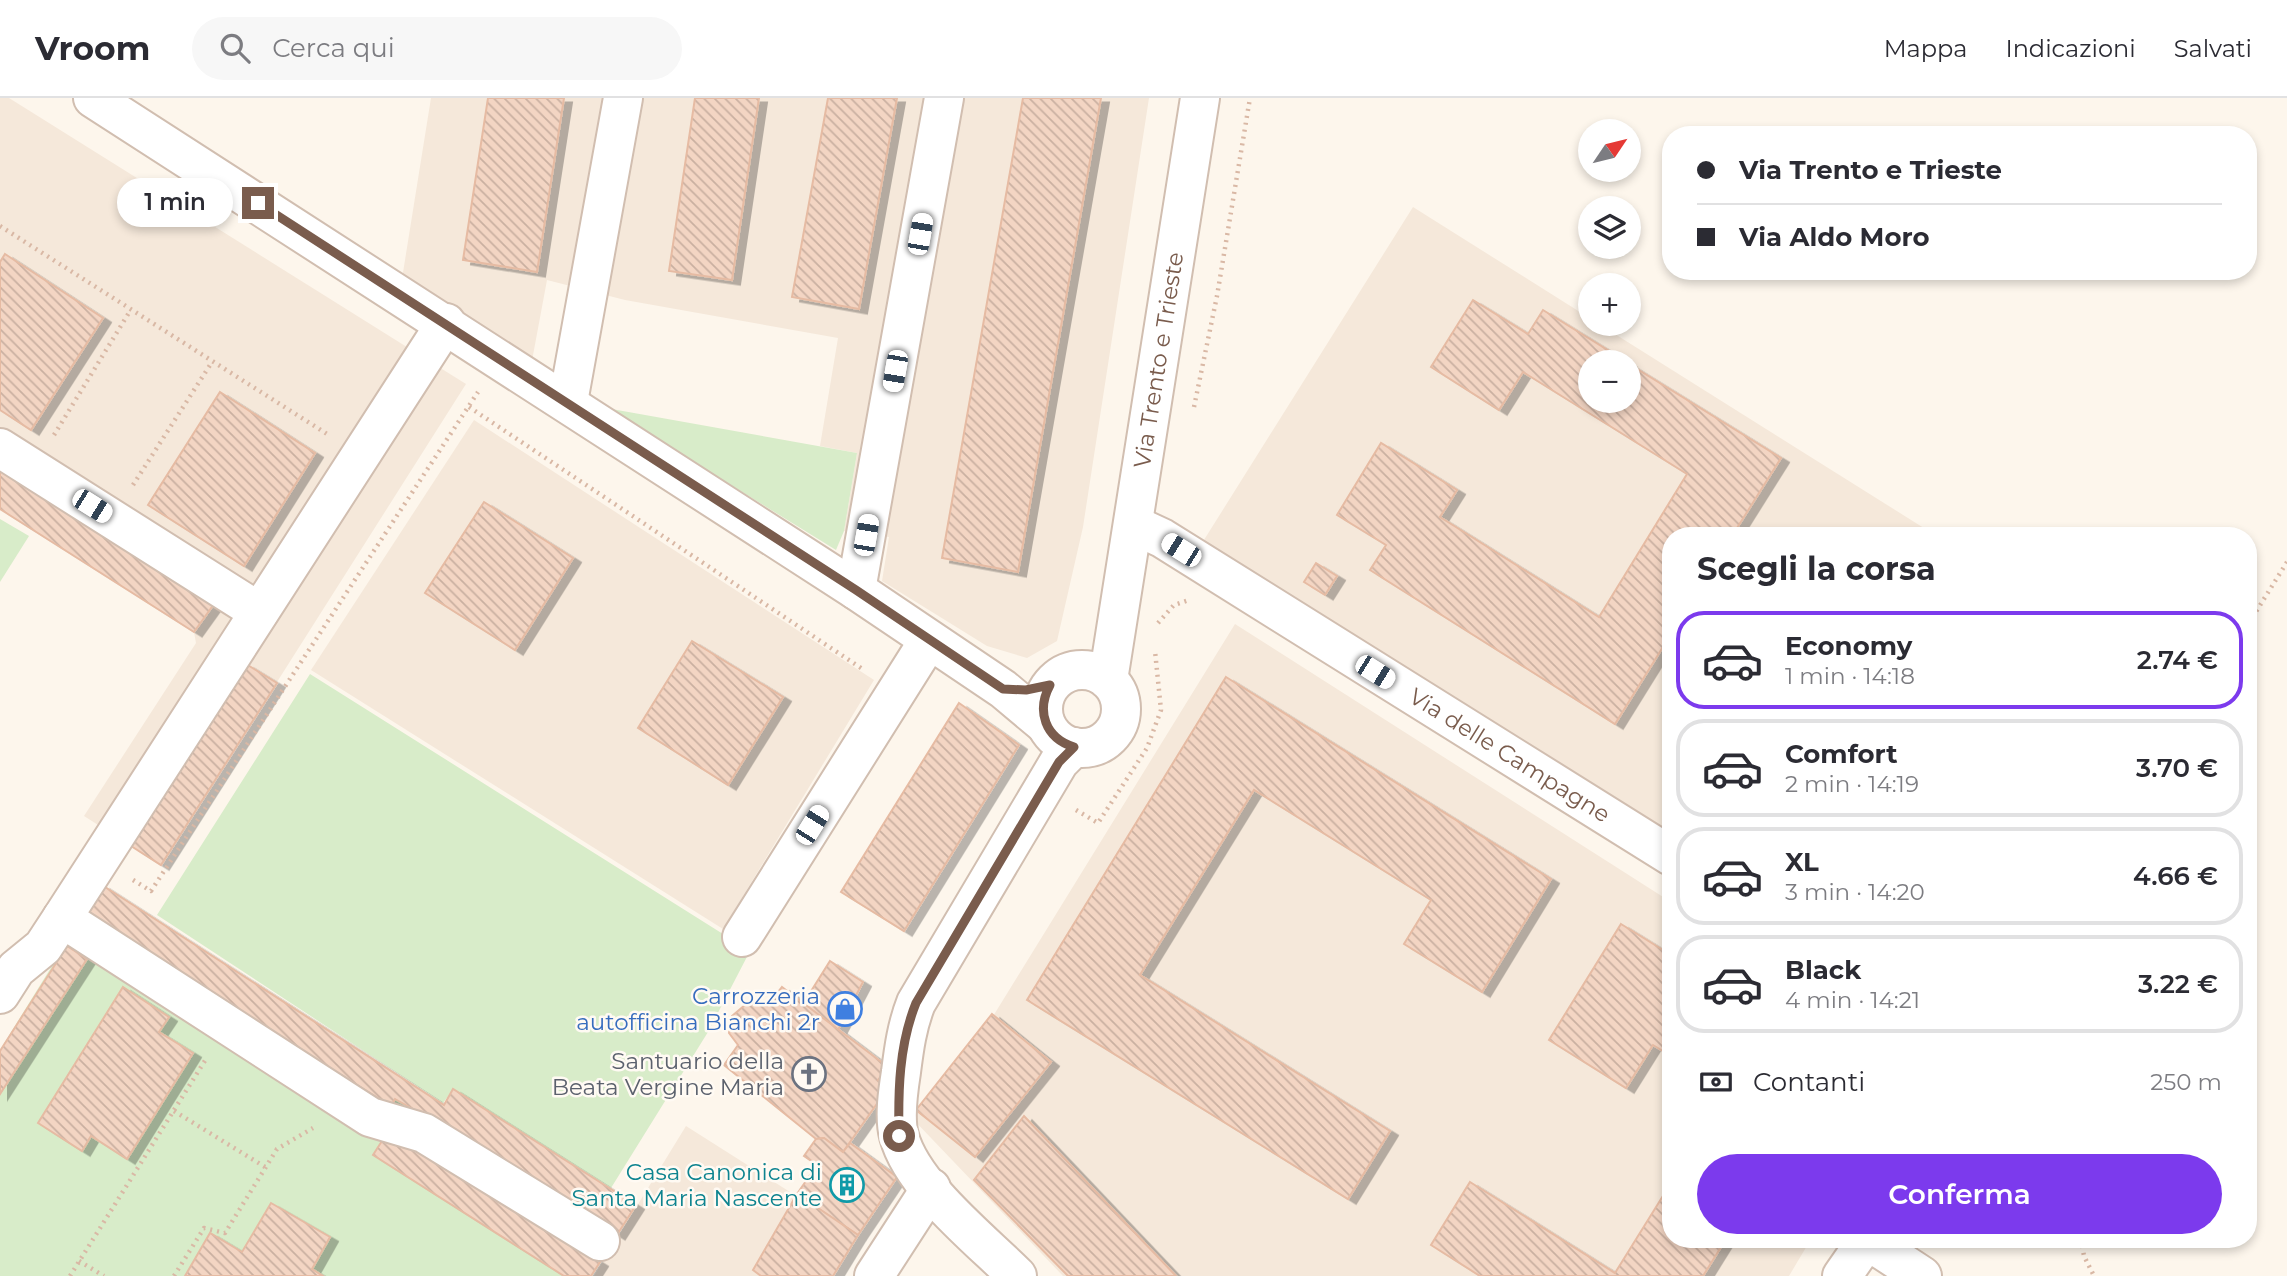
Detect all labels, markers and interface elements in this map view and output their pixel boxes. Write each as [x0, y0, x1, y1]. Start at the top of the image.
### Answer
search box [192, 17, 682, 80]
text: Vroom [35, 28, 150, 68]
icon: search [216, 29, 254, 67]
text: Cerca qui [272, 32, 395, 64]
text: Mappa [1884, 34, 1967, 63]
text: Indicazioni [2005, 34, 2136, 63]
text: Salvati [2174, 34, 2252, 63]
north arrow [1578, 119, 1642, 182]
map controls [1578, 119, 1641, 413]
text: Via Trento e Trieste [1739, 154, 2002, 186]
callout: 1 min [118, 178, 233, 228]
route end [242, 187, 274, 219]
text: 1 min [144, 188, 206, 216]
button: layers [1578, 196, 1641, 259]
car [907, 211, 934, 257]
text: Via Aldo Moro [1739, 221, 1929, 253]
street label: Via Trento e Trieste [1128, 250, 1189, 470]
button: + [1578, 273, 1641, 336]
car [882, 348, 909, 394]
button: − [1578, 350, 1641, 413]
car [69, 486, 116, 526]
car [853, 512, 880, 558]
car [1158, 530, 1205, 570]
text: Scegli la corsa [1697, 549, 1936, 588]
icon: car [1701, 629, 1764, 692]
text: Economy [1785, 630, 1912, 662]
text: 2.74 € [2137, 644, 2218, 676]
car [1352, 652, 1399, 692]
text: 1 min · 14:18 [1785, 662, 1915, 690]
street label: Via delle Campagne [1404, 682, 1616, 829]
icon: car [1701, 737, 1764, 800]
text: Comfort [1785, 738, 1897, 770]
text: 3.70 € [2136, 752, 2218, 784]
text: 2 min · 14:19 [1785, 770, 1919, 798]
car [792, 802, 833, 848]
icon: car [1701, 845, 1764, 908]
text: XL [1785, 846, 1819, 878]
text: 4.66 € [2133, 860, 2218, 892]
text: 3 min · 14:20 [1785, 878, 1925, 906]
icon: car [1701, 953, 1764, 1016]
text: Black [1785, 954, 1861, 986]
text: 3.22 € [2138, 968, 2218, 1000]
place label: Carrozzeria autofficina Bianchi 2r [576, 982, 820, 1036]
text: 4 min · 14:21 [1785, 986, 1920, 1014]
shop icon: Carrozzeria autofficina Bianchi 2r [826, 990, 864, 1028]
place label: Santuario della Beata Vergine Maria [552, 1047, 784, 1101]
church icon: Santuario della Beata Vergine Maria [790, 1055, 828, 1093]
icon: cash [1697, 1063, 1735, 1101]
text: Contanti [1753, 1066, 1865, 1098]
text: 250 m [2150, 1068, 2222, 1096]
route start [883, 1120, 915, 1152]
button: Conferma [1697, 1154, 2222, 1234]
place label: Casa Canonica di Santa Maria Nascente [571, 1158, 822, 1212]
building icon: Casa Canonica di Santa Maria Nascente [828, 1166, 866, 1204]

